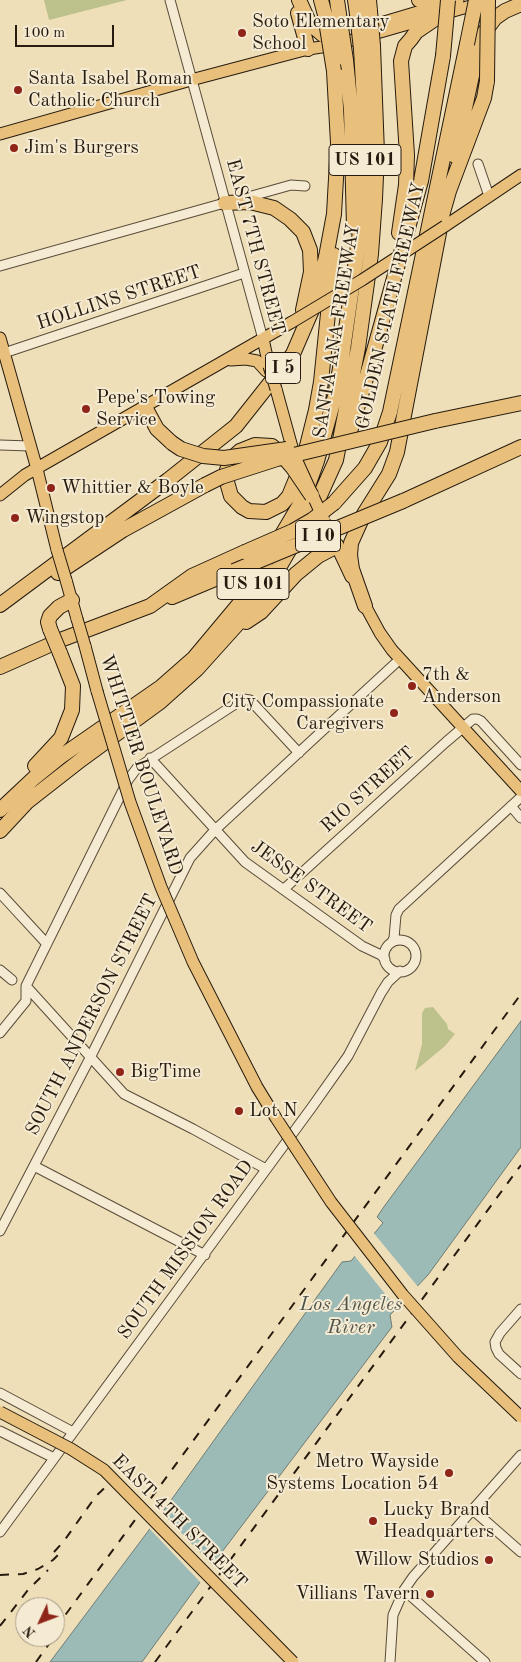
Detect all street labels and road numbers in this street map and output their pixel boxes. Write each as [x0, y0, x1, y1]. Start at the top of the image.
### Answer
road number: US 101 [329, 144, 401, 176]
street label: EAST 7TH STREET [220, 156, 290, 338]
street label: GOLDEN STATE FREEWAY [351, 180, 431, 432]
street label: SANTA ANA FREEWAY [309, 222, 365, 440]
street label: HOLLINS STREET [34, 261, 204, 335]
road number: I 5 [266, 352, 300, 383]
road number: I 10 [296, 520, 340, 552]
road number: US 101 [217, 568, 289, 600]
street label: WHITTIER BOULEVARD [94, 652, 188, 878]
street label: RIO STREET [316, 742, 420, 838]
street label: JESSE STREET [246, 835, 376, 939]
street label: SOUTH ANDERSON STREET [21, 891, 163, 1139]
street label: SOUTH MISSION ROAD [113, 1156, 259, 1344]
street label: EAST 4TH STREET [107, 1450, 251, 1594]

